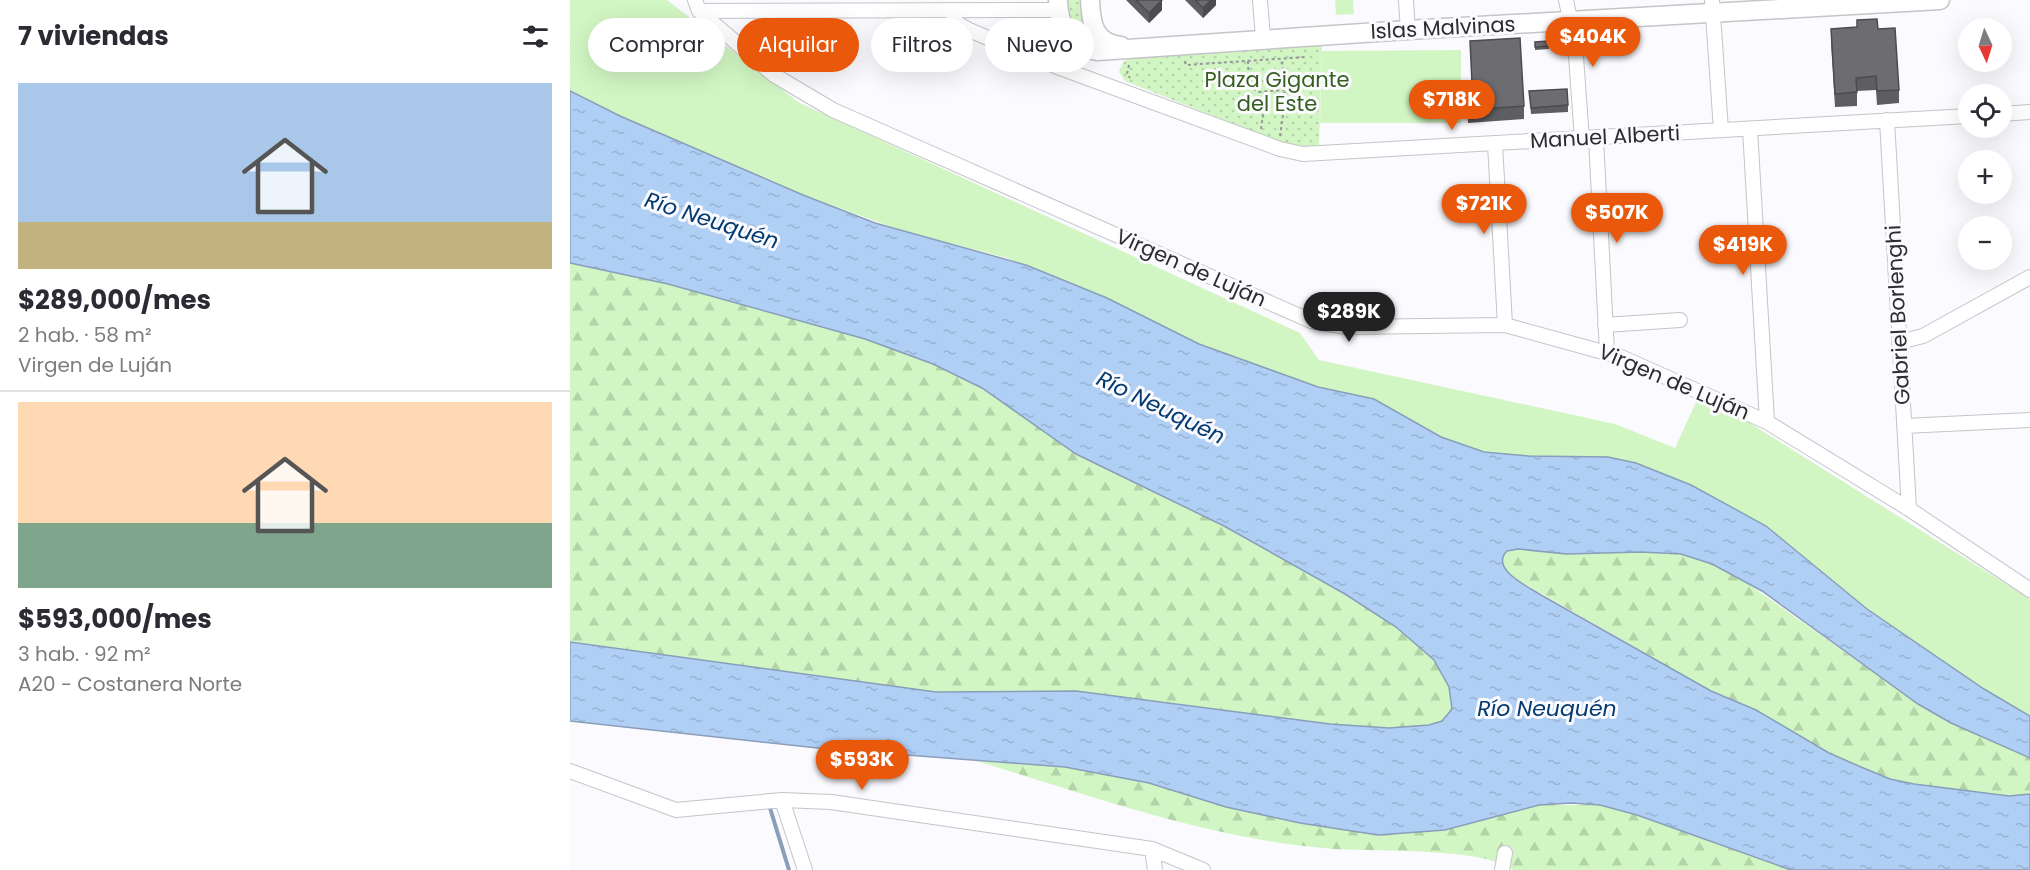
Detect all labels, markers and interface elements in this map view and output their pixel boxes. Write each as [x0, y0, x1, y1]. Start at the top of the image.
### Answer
street label: Islas Malvinas [1370, 9, 1516, 46]
pin: $404K [1551, 17, 1635, 68]
text: 7 viviendas [18, 18, 169, 54]
chip: Comprar [588, 18, 725, 72]
chip: Alquilar [737, 18, 859, 72]
chip: Filtros [871, 18, 973, 72]
chip: Nuevo [985, 18, 1094, 72]
north arrow [1958, 18, 2012, 72]
map controls [1958, 18, 2012, 270]
icon: filters [519, 20, 552, 53]
text: $404K [1559, 22, 1627, 50]
park label: Plaza Gigante del Este [1205, 65, 1349, 118]
pin: $718K [1410, 80, 1494, 131]
button: locate [1958, 84, 2012, 138]
text: $718K [1423, 85, 1481, 113]
street label: Manuel Alberti [1529, 118, 1681, 155]
icon: home [231, 122, 339, 230]
button: + [1958, 150, 2012, 204]
water label: Río Neuquén [641, 184, 783, 257]
pin: $721K [1442, 184, 1526, 235]
text: $721K [1456, 189, 1512, 217]
pin: $507K [1575, 193, 1659, 244]
text: $507K [1585, 198, 1649, 226]
button: − [1958, 216, 2012, 270]
street label: Virgen de Luján [1111, 221, 1271, 314]
street label: Gabriel Borlenghi [1878, 224, 1917, 406]
pin: $419K [1701, 225, 1785, 276]
text: $419K [1713, 230, 1773, 258]
text: $289,000/mes [18, 282, 211, 318]
pin: $289K [1307, 292, 1391, 343]
text: $289K [1317, 297, 1381, 325]
text: 2 hab. · 58 m² [18, 321, 152, 349]
street label: Virgen de Luján [1594, 337, 1754, 426]
text: Virgen de Luján [18, 351, 172, 379]
water label: Río Neuquén [1091, 363, 1230, 452]
icon: home [231, 441, 339, 549]
text: $593,000/mes [18, 601, 212, 637]
text: 3 hab. · 92 m² [18, 640, 151, 668]
text: A20 - Costanera Norte [18, 670, 242, 698]
water label: Río Neuquén [1477, 693, 1617, 724]
pin: $593K [820, 740, 904, 791]
text: $593K [830, 745, 894, 773]

